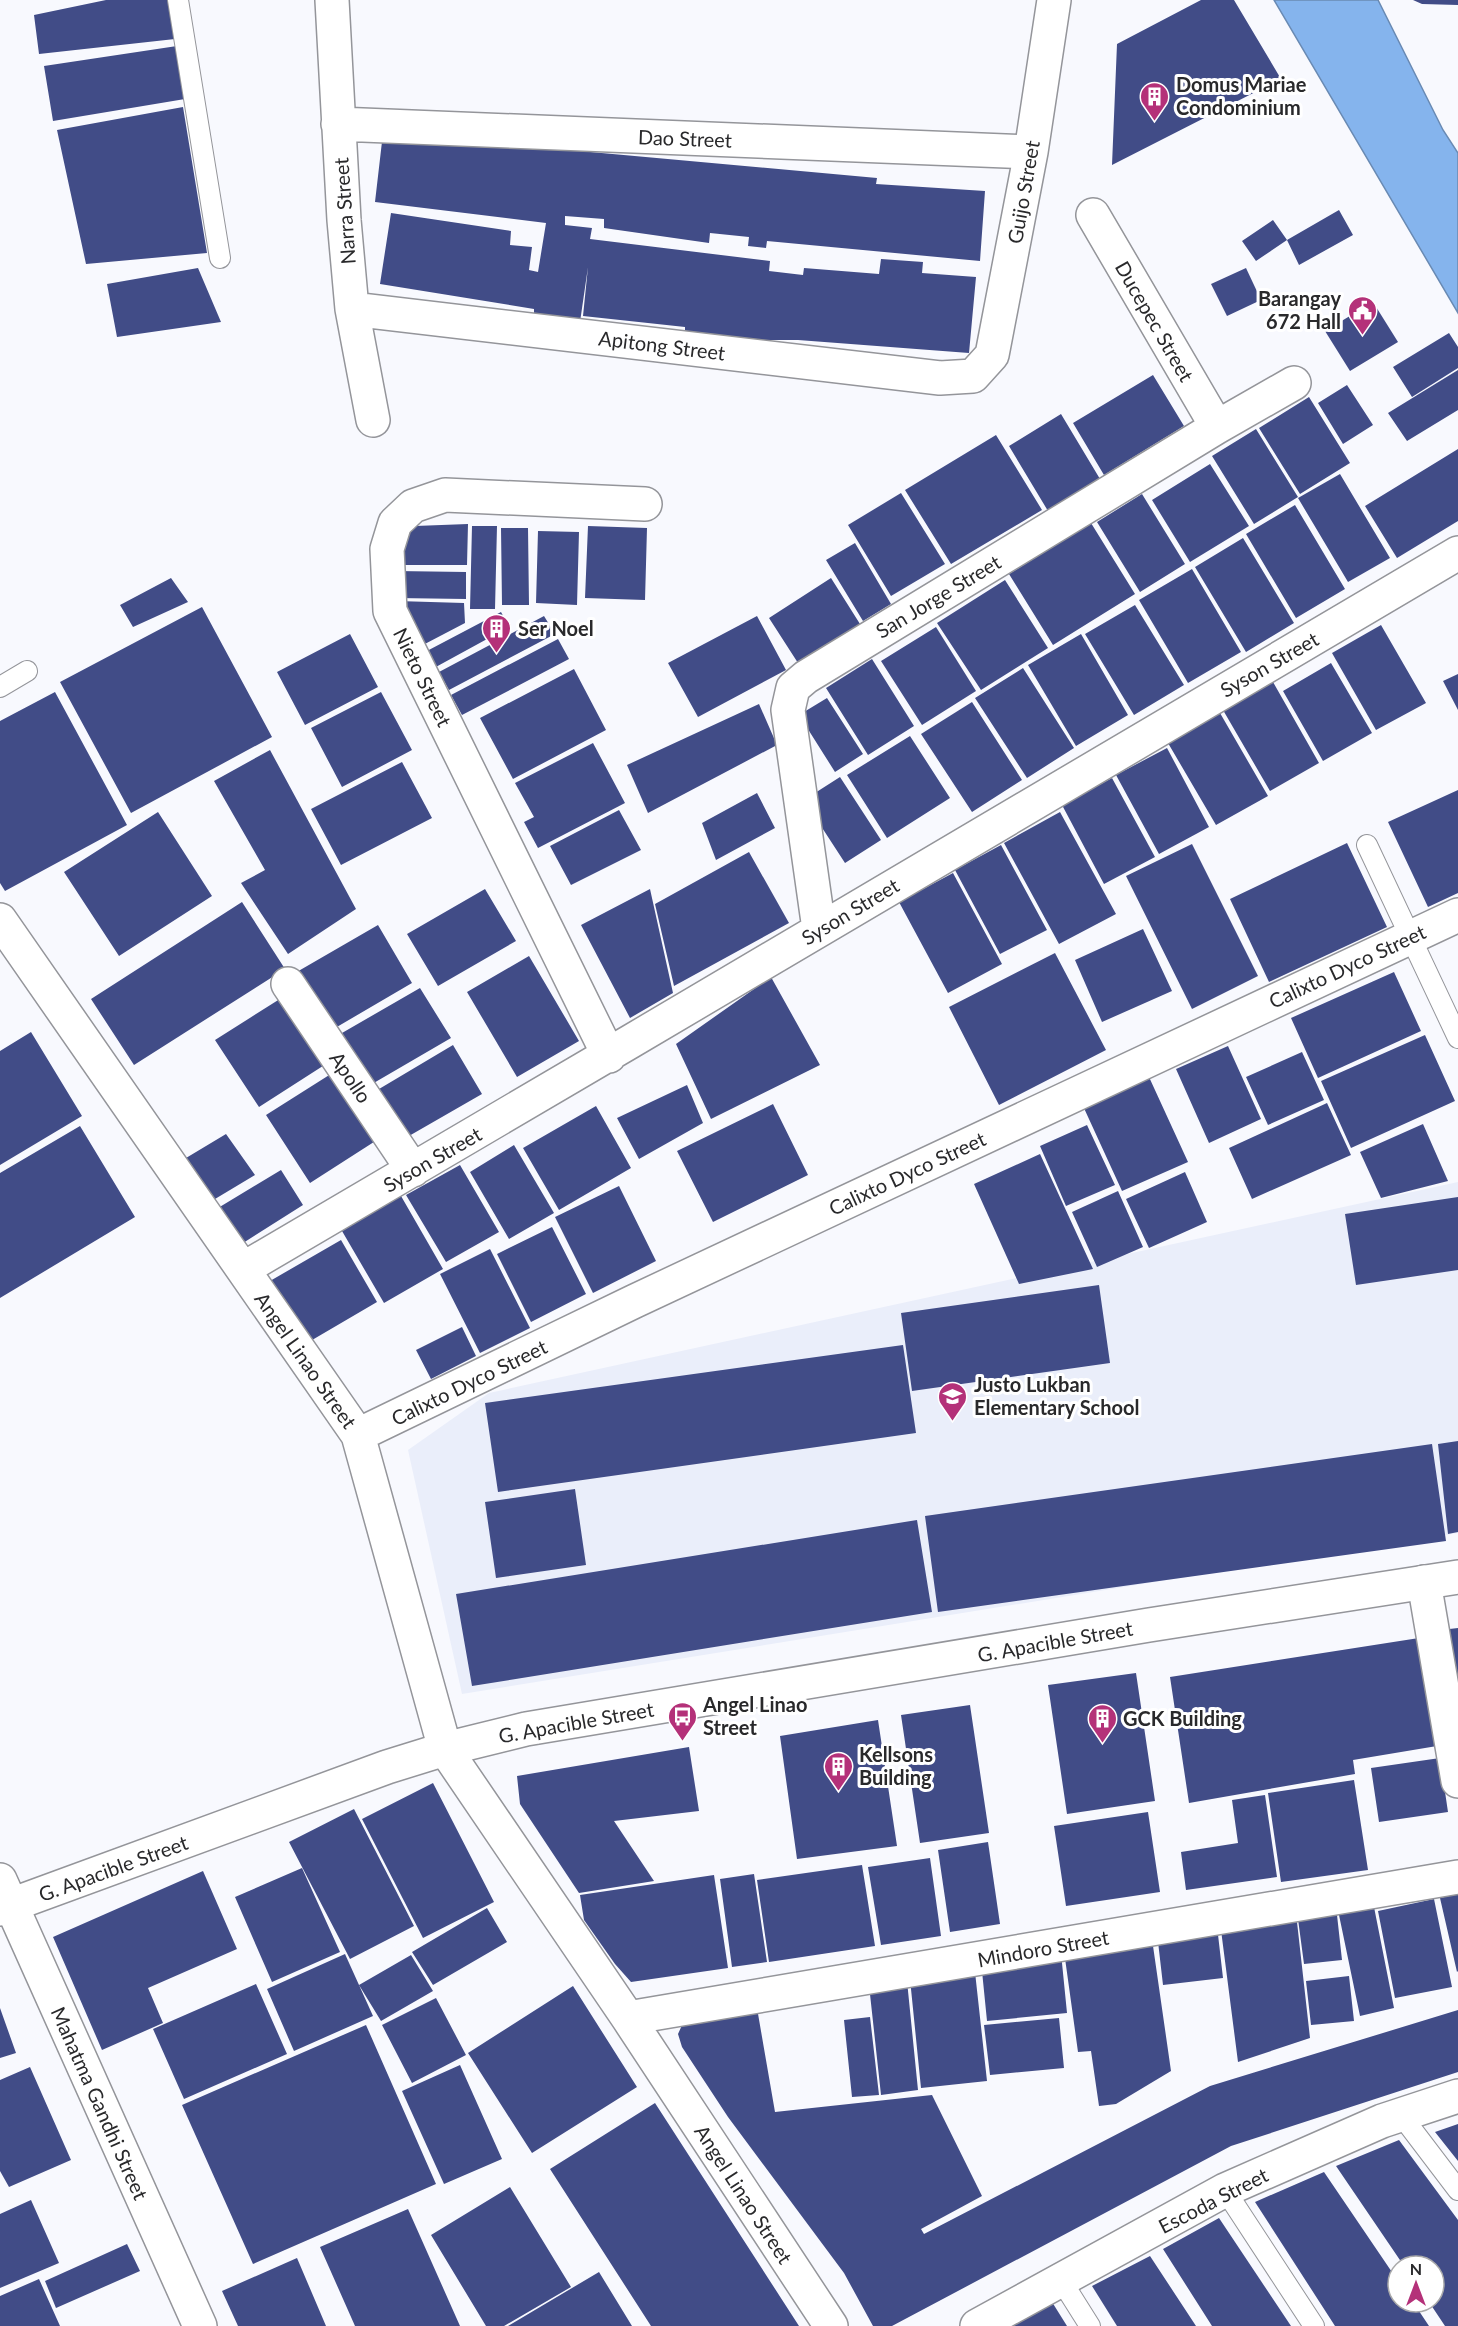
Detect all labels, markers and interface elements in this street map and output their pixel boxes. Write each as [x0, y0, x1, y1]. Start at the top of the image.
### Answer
place label: Domus Mariae Condominium [1176, 72, 1307, 119]
building icon: Domus Mariae Condominium [1139, 80, 1171, 122]
street label: Dao Street [638, 124, 732, 152]
street label: Guijo Street [1002, 139, 1044, 245]
street label: Narra Street [328, 157, 360, 265]
street label: Ducepec Street [1111, 256, 1199, 386]
place label: Barangay 672 Hall [1258, 286, 1341, 333]
public building icon: Barangay 672 Hall [1346, 294, 1378, 336]
street label: Apitong Street [597, 325, 727, 365]
street label: San Jorge Street [871, 549, 1005, 643]
building icon: Ser Noel [481, 612, 513, 654]
place label: Ser Noel [518, 616, 594, 640]
street label: Nieto Street [389, 624, 457, 730]
street label: Syson Street [1216, 626, 1322, 702]
street label: Syson Street [797, 873, 903, 949]
street label: Calixto Dyco Street [1265, 919, 1429, 1013]
street label: Apollo [325, 1047, 377, 1107]
street label: Syson Street [379, 1121, 485, 1197]
street label: Calixto Dyco Street [825, 1126, 989, 1220]
street label: Angel Linao Street [250, 1287, 362, 1433]
street label: Calixto Dyco Street [387, 1334, 551, 1430]
place label: Justo Lukban Elementary School [974, 1372, 1139, 1419]
school or university icon: Justo Lukban Elementary School [937, 1380, 969, 1422]
street label: G. Apacible Street [976, 1616, 1134, 1666]
place label: Angel Linao Street [702, 1692, 807, 1739]
street label: G. Apacible Street [497, 1697, 655, 1747]
bus stop icon: Angel Linao Street [666, 1700, 698, 1742]
building icon: GCK Building [1086, 1702, 1118, 1744]
place label: GCK Building [1123, 1706, 1242, 1730]
place label: Kellsons Building [859, 1742, 933, 1789]
building icon: Kellsons Building [822, 1750, 854, 1792]
street label: G. Apacible Street [35, 1830, 191, 1906]
street label: Mindoro Street [975, 1925, 1111, 1971]
street label: Mahatma Gandhi Street [47, 2003, 153, 2203]
street label: Angel Linao Street [690, 2120, 798, 2268]
street label: Escoda Street [1154, 2162, 1272, 2238]
north arrow [1386, 2254, 1446, 2314]
text: N [1410, 2259, 1422, 2278]

